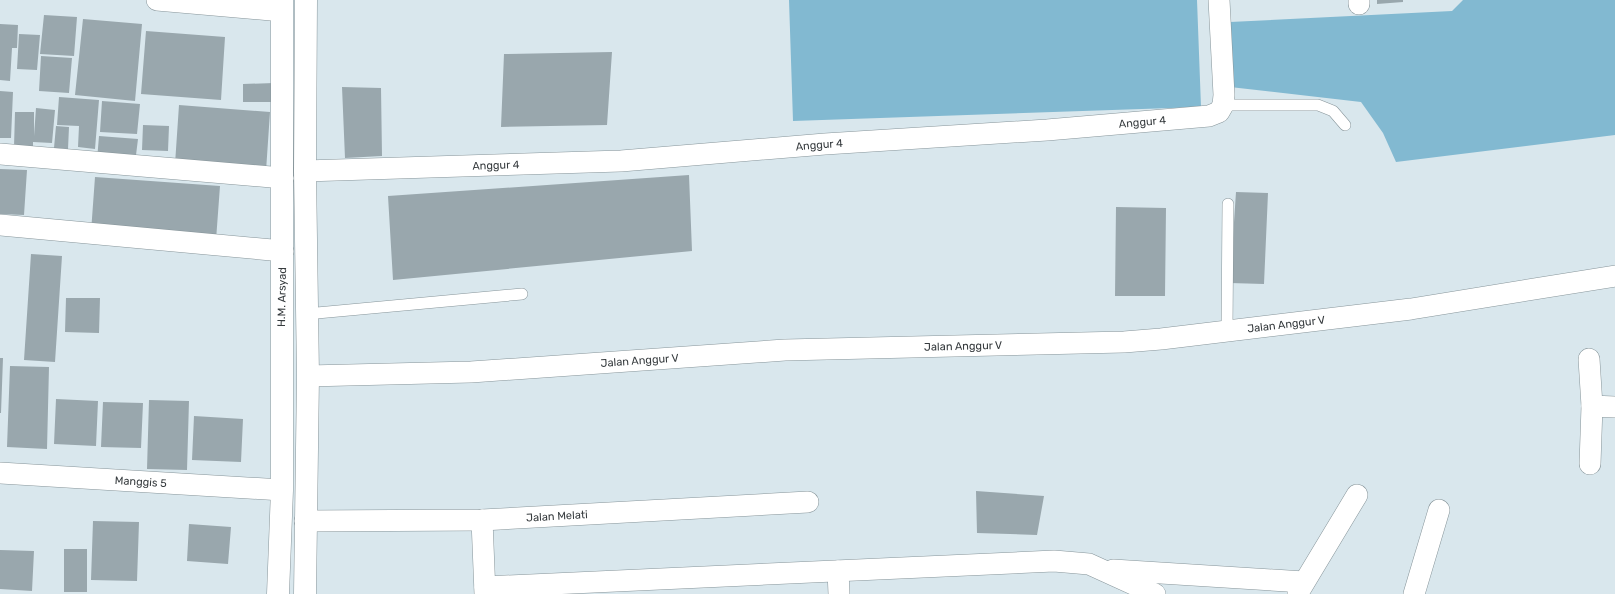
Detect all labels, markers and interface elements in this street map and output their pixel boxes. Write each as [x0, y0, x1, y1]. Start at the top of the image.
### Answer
street label: Anggur 4 [1118, 113, 1167, 130]
street label: Anggur 4 [795, 136, 843, 153]
street label: Anggur 4 [472, 158, 520, 172]
street label: H.M. Arsyad [275, 267, 289, 327]
street label: Jalan Anggur V [1246, 313, 1326, 335]
street label: Jalan Anggur V [924, 338, 1002, 353]
street label: Jalan Anggur V [600, 351, 679, 369]
street label: Manggis 5 [114, 473, 168, 490]
street label: Jalan Melati [526, 508, 588, 524]

